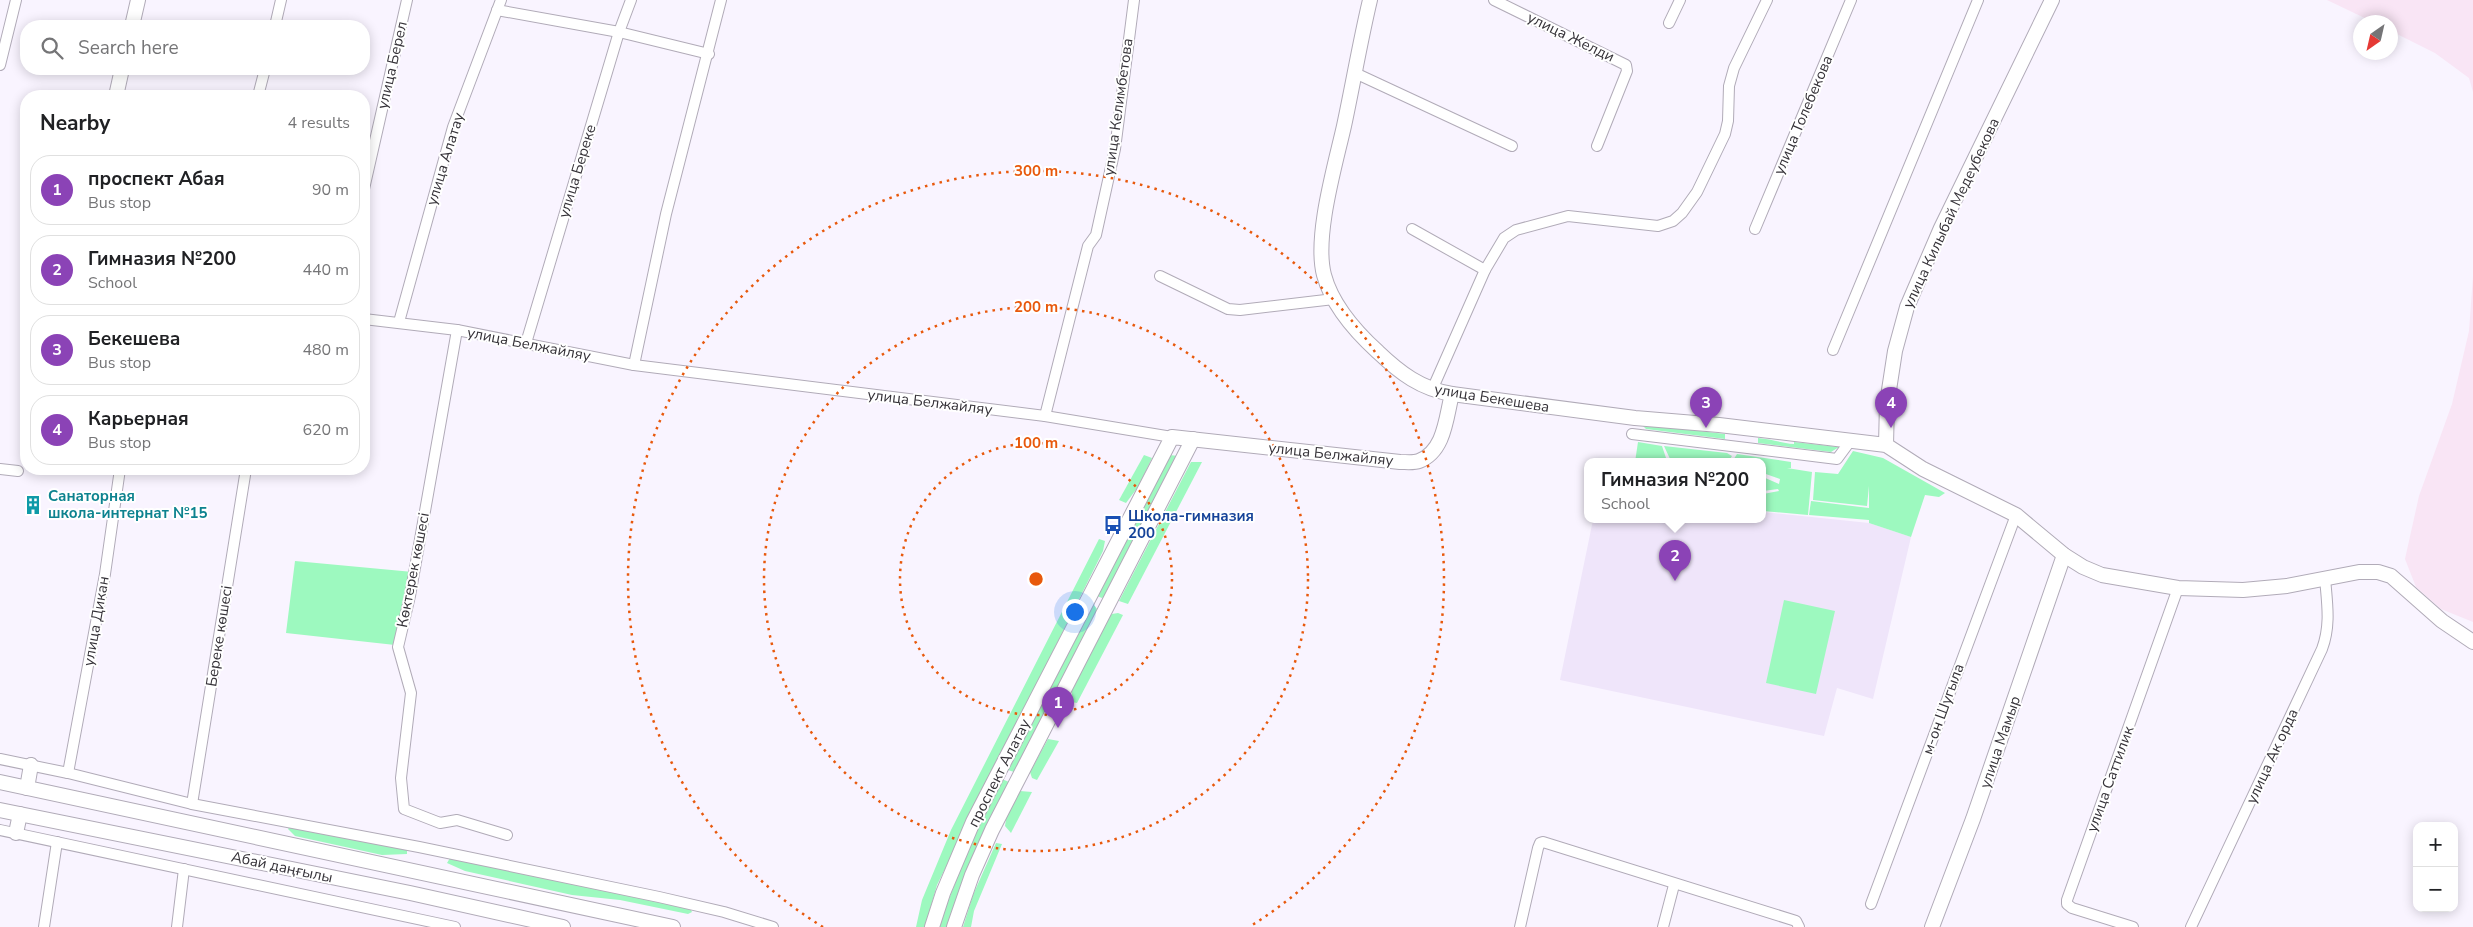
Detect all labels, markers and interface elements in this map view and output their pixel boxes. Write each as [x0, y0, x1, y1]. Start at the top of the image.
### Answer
street label: улица Желди [1524, 7, 1618, 67]
north arrow [2353, 15, 2398, 60]
street label: улица Берел [372, 19, 412, 111]
search box [20, 20, 370, 75]
icon: search [38, 34, 66, 62]
text: Search here [78, 35, 179, 61]
street label: улица Келимбетова [1098, 37, 1138, 177]
street label: улица Толебекова [1769, 52, 1837, 178]
text: Nearby [40, 109, 110, 137]
street label: улица Алатау [421, 110, 469, 208]
text: 4 results [288, 112, 350, 134]
street label: улица Килыбай Медеубекова [1898, 115, 2004, 311]
street label: улица Береке [553, 122, 601, 220]
text: 300 m [1014, 161, 1058, 181]
text: проспект Абая [88, 166, 225, 192]
text: 1 [52, 179, 62, 201]
text: 90 m [312, 179, 349, 201]
text: Bus stop [88, 192, 151, 214]
text: Гимназия №200 [88, 246, 236, 272]
text: 2 [52, 259, 62, 281]
text: 440 m [302, 259, 349, 281]
text: School [88, 272, 137, 294]
text: 200 m [1014, 297, 1058, 317]
street label: улица Белжайляу [465, 322, 593, 366]
text: Бекешева [88, 326, 180, 352]
text: 3 [52, 339, 62, 361]
text: 480 m [302, 339, 349, 361]
text: Bus stop [88, 352, 151, 374]
street label: улица Бекешева [1433, 379, 1551, 417]
street label: улица Белжайляу [866, 384, 994, 420]
pin: 3 [1690, 387, 1722, 428]
pin: 4 [1875, 387, 1907, 428]
text: Карьерная [88, 406, 189, 432]
text: 4 [52, 419, 62, 441]
text: 620 m [302, 419, 349, 441]
text: Bus stop [88, 432, 151, 454]
text: 100 m [1014, 433, 1058, 453]
street label: улица Белжайляу [1268, 437, 1395, 471]
popup [1584, 458, 1766, 523]
text: Гимназия №200 [1601, 467, 1749, 493]
place label: Санаторная школа-интернат №15 [48, 486, 207, 523]
text: School [1601, 493, 1650, 515]
building icon: Санаторная школа-интернат №15 [22, 494, 44, 516]
place label: Школа-гимназия 200 [1128, 506, 1254, 543]
street label: Көктерек көшесі [392, 511, 434, 629]
bus stop icon: Школа-гимназия 200 [1102, 514, 1124, 536]
pin: 2 [1659, 540, 1691, 581]
centre of rings [1027, 570, 1045, 588]
street label: улица Дикан [78, 575, 114, 667]
street label: Береке көшесі [201, 584, 237, 688]
your location [1062, 599, 1088, 625]
street label: м-он Шугыла [1917, 661, 1969, 757]
pin: 1 [1042, 687, 1074, 728]
street label: улица Мамыр [1975, 693, 2025, 791]
street label: улица Ак орда [2241, 705, 2303, 807]
street label: проспект Алатау [963, 715, 1035, 830]
street label: улица Саттилик [2082, 723, 2138, 835]
map controls [2413, 822, 2458, 912]
button: + [2413, 822, 2458, 867]
street label: Абай даңғылы [229, 846, 335, 888]
button: − [2413, 867, 2458, 912]

